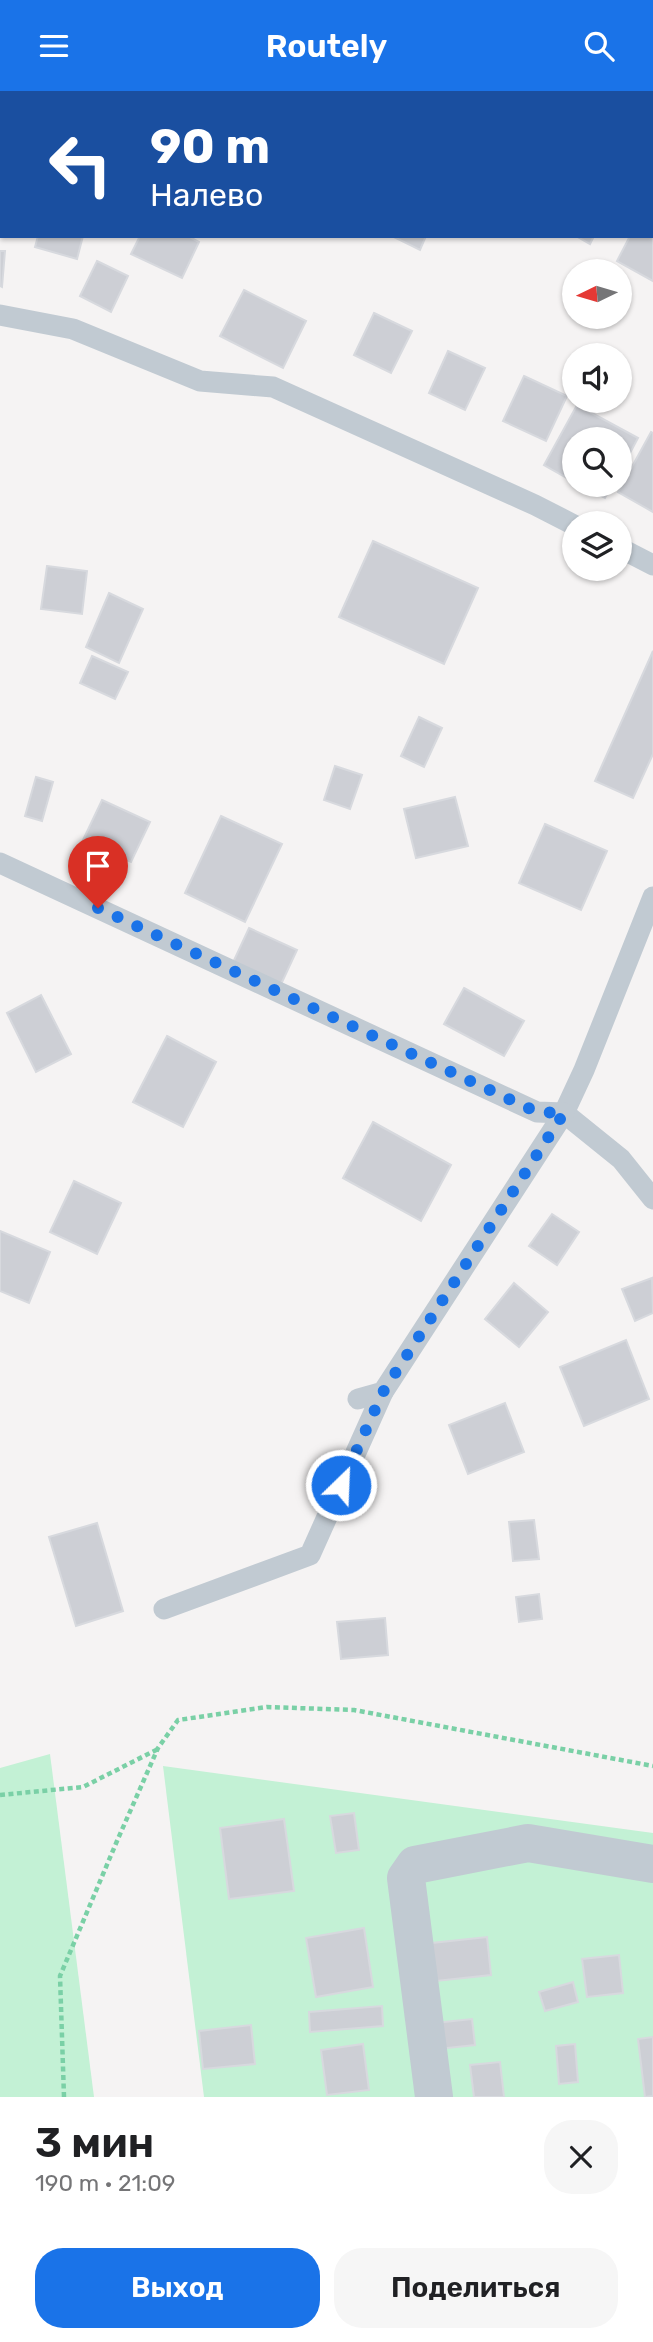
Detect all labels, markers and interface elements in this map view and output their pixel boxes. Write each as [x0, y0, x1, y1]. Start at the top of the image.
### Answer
icon: menu [35, 27, 73, 65]
text: Routely [266, 27, 387, 65]
icon: search [580, 27, 618, 65]
text: 90 m [150, 117, 270, 175]
icon: left [35, 119, 126, 210]
text: Налево [150, 176, 263, 214]
north arrow [562, 259, 632, 329]
map controls [562, 259, 632, 581]
button: sound [562, 343, 632, 413]
button: search [562, 427, 632, 497]
button: layers [562, 511, 632, 581]
pin [68, 836, 128, 908]
icon: arrive [79, 847, 117, 885]
position arrow [304, 1448, 378, 1522]
text: 3 мин [35, 2118, 154, 2168]
button: close [544, 2120, 618, 2194]
text: 190 m · 21:09 [35, 2169, 176, 2197]
button: Выход [35, 2248, 320, 2328]
button: Поделиться [334, 2248, 618, 2328]

